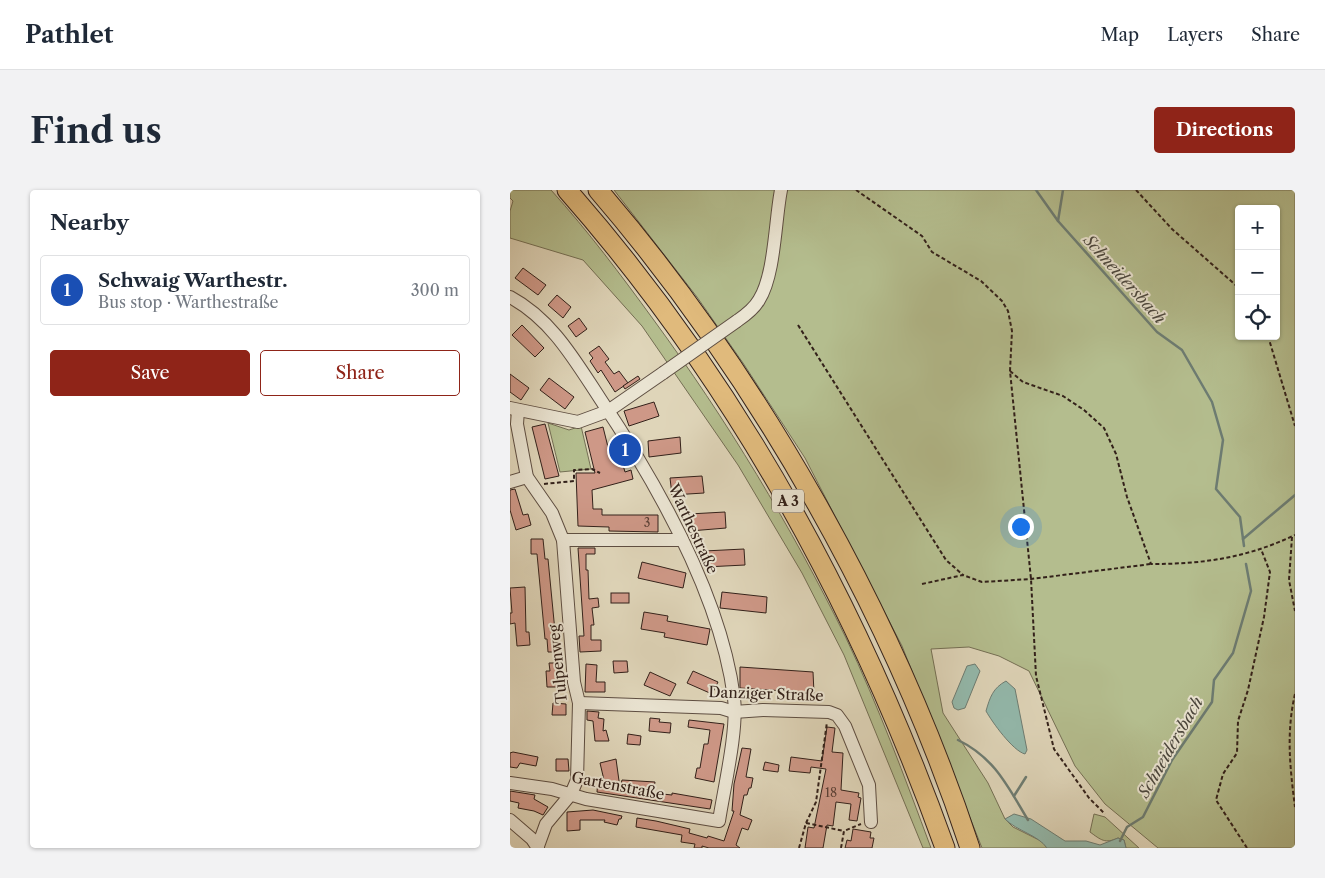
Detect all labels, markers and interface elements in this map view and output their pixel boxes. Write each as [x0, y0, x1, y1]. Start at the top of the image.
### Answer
text: Pathlet [25, 20, 113, 49]
text: Map [1101, 24, 1139, 46]
text: Layers [1167, 24, 1223, 46]
text: Share [1251, 24, 1300, 46]
button: Directions [1154, 107, 1295, 153]
text: Find us [30, 109, 162, 152]
map controls [1235, 205, 1280, 340]
button: + [1235, 205, 1280, 250]
text: Nearby [50, 210, 129, 235]
water label: Schneidersbach [1079, 230, 1170, 328]
button: − [1235, 250, 1280, 295]
text: Schwaig Warthestr. [98, 269, 288, 292]
text: 1 [63, 280, 71, 300]
text: 300 m [411, 280, 459, 300]
text: Bus stop · Warthestraße [98, 292, 279, 312]
button: locate [1235, 295, 1280, 340]
button: Save [50, 350, 250, 396]
button: Share [260, 350, 460, 396]
pin: 1 [609, 431, 641, 469]
street label: Warthestraße [664, 480, 723, 577]
road number: A 3 [772, 490, 804, 512]
your location [1008, 514, 1034, 540]
house number: 3 [644, 515, 650, 530]
street label: Tulpenweg [544, 624, 571, 705]
street label: Danziger Straße [708, 682, 824, 705]
water label: Schneidersbach [1133, 693, 1207, 802]
street label: Gartenstraße [570, 767, 666, 804]
house number: 18 [825, 785, 837, 800]

